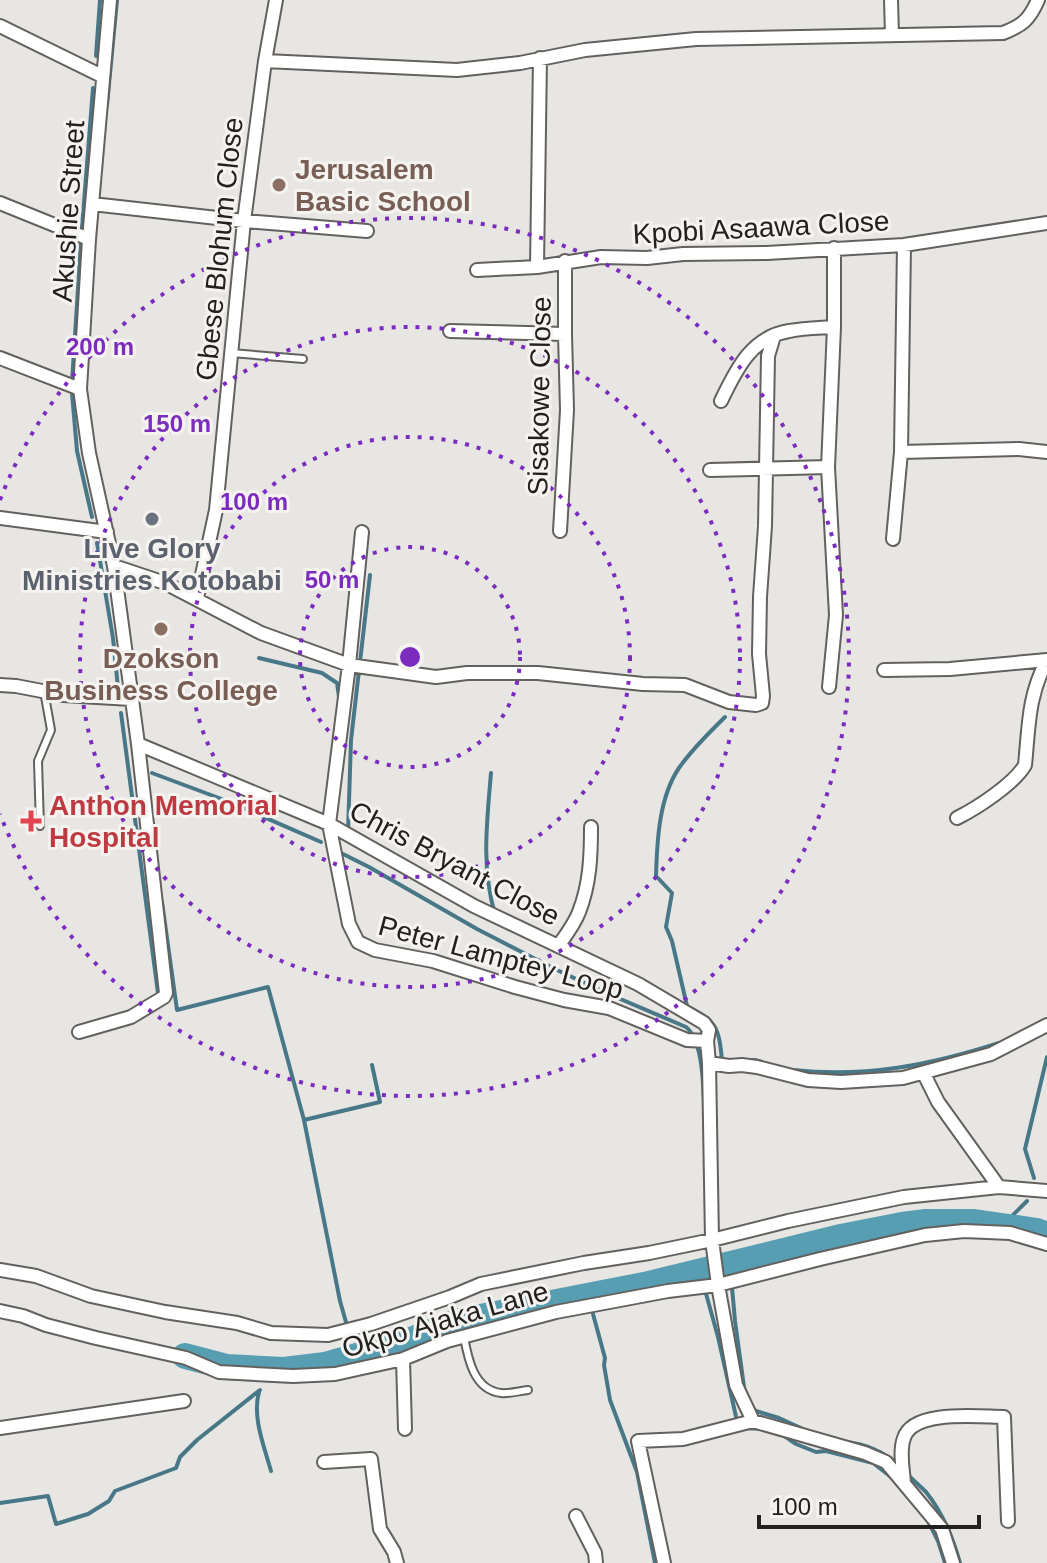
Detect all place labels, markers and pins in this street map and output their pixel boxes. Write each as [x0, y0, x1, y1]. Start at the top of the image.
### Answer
place label: Jerusalem Basic School [295, 154, 471, 217]
marker: Jerusalem Basic School [270, 176, 288, 194]
marker: Live Glory Ministries Kotobabi [143, 510, 161, 528]
place label: Live Glory Ministries Kotobabi [22, 533, 282, 596]
marker: Dzokson Business College [152, 620, 170, 638]
place label: Dzokson Business College [44, 643, 278, 706]
centre of rings [396, 643, 424, 671]
place label: Anthon Memorial Hospital [49, 790, 278, 853]
marker: Anthon Memorial Hospital [20, 810, 42, 832]

